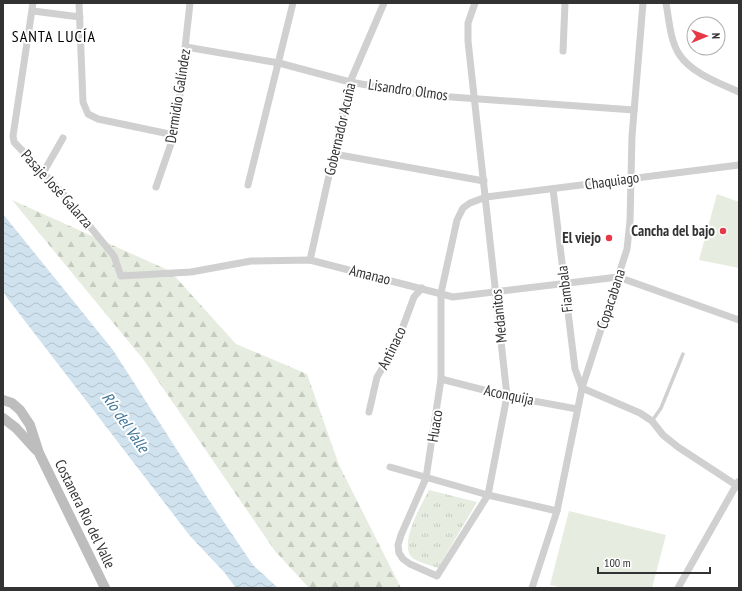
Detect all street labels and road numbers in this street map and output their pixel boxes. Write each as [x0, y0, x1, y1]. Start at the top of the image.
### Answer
street label: Dermidio Galíndez [161, 47, 194, 144]
street label: Lisandro Olmos [367, 74, 449, 105]
street label: Gobernador Acuña [320, 81, 359, 177]
street label: Pasaje José Galarza [17, 146, 98, 232]
street label: Chaquiago [584, 167, 640, 194]
street label: Amanao [347, 260, 393, 289]
street label: Fiambala [552, 264, 577, 314]
street label: Copacabana [592, 266, 629, 331]
street label: Medanitos [486, 288, 511, 344]
street label: Antinaco [373, 323, 410, 372]
street label: Aconquija [482, 380, 536, 409]
street label: Huaco [423, 409, 446, 443]
street label: Costanera Río del Valle [51, 456, 120, 571]

